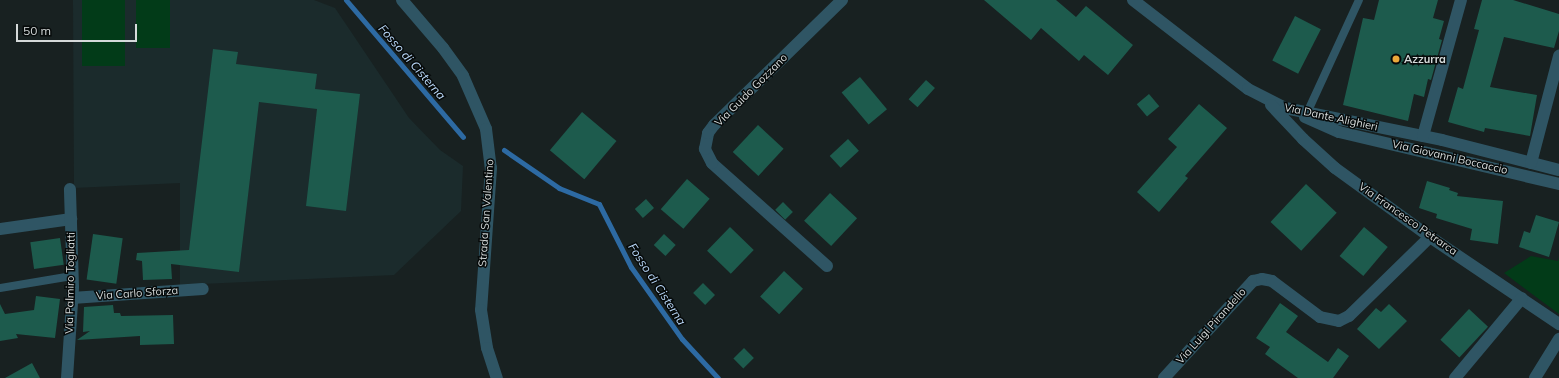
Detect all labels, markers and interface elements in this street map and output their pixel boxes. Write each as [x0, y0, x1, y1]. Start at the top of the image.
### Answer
scale bar [18, 16, 139, 42]
water label: Fosso di Cisterna [376, 22, 448, 102]
text: 50 m [23, 23, 51, 38]
street label: Via Guido Gozzano [712, 51, 790, 129]
place label: Azzurra [1404, 52, 1446, 66]
marker: Azzurra [1391, 54, 1401, 64]
street label: Via Dante Alighieri [1283, 101, 1379, 133]
street label: Via Giovanni Boccaccio [1391, 137, 1509, 177]
street label: Strada San Valentino [476, 159, 496, 267]
street label: Via Francesco Petrarca [1356, 180, 1460, 258]
street label: Via Palmiro Togliatti [63, 232, 77, 334]
water label: Fosso di Cisterna [625, 240, 689, 328]
street label: Via Carlo Sforza [95, 284, 179, 302]
street label: Via Luigi Pirandello [1173, 285, 1249, 367]

